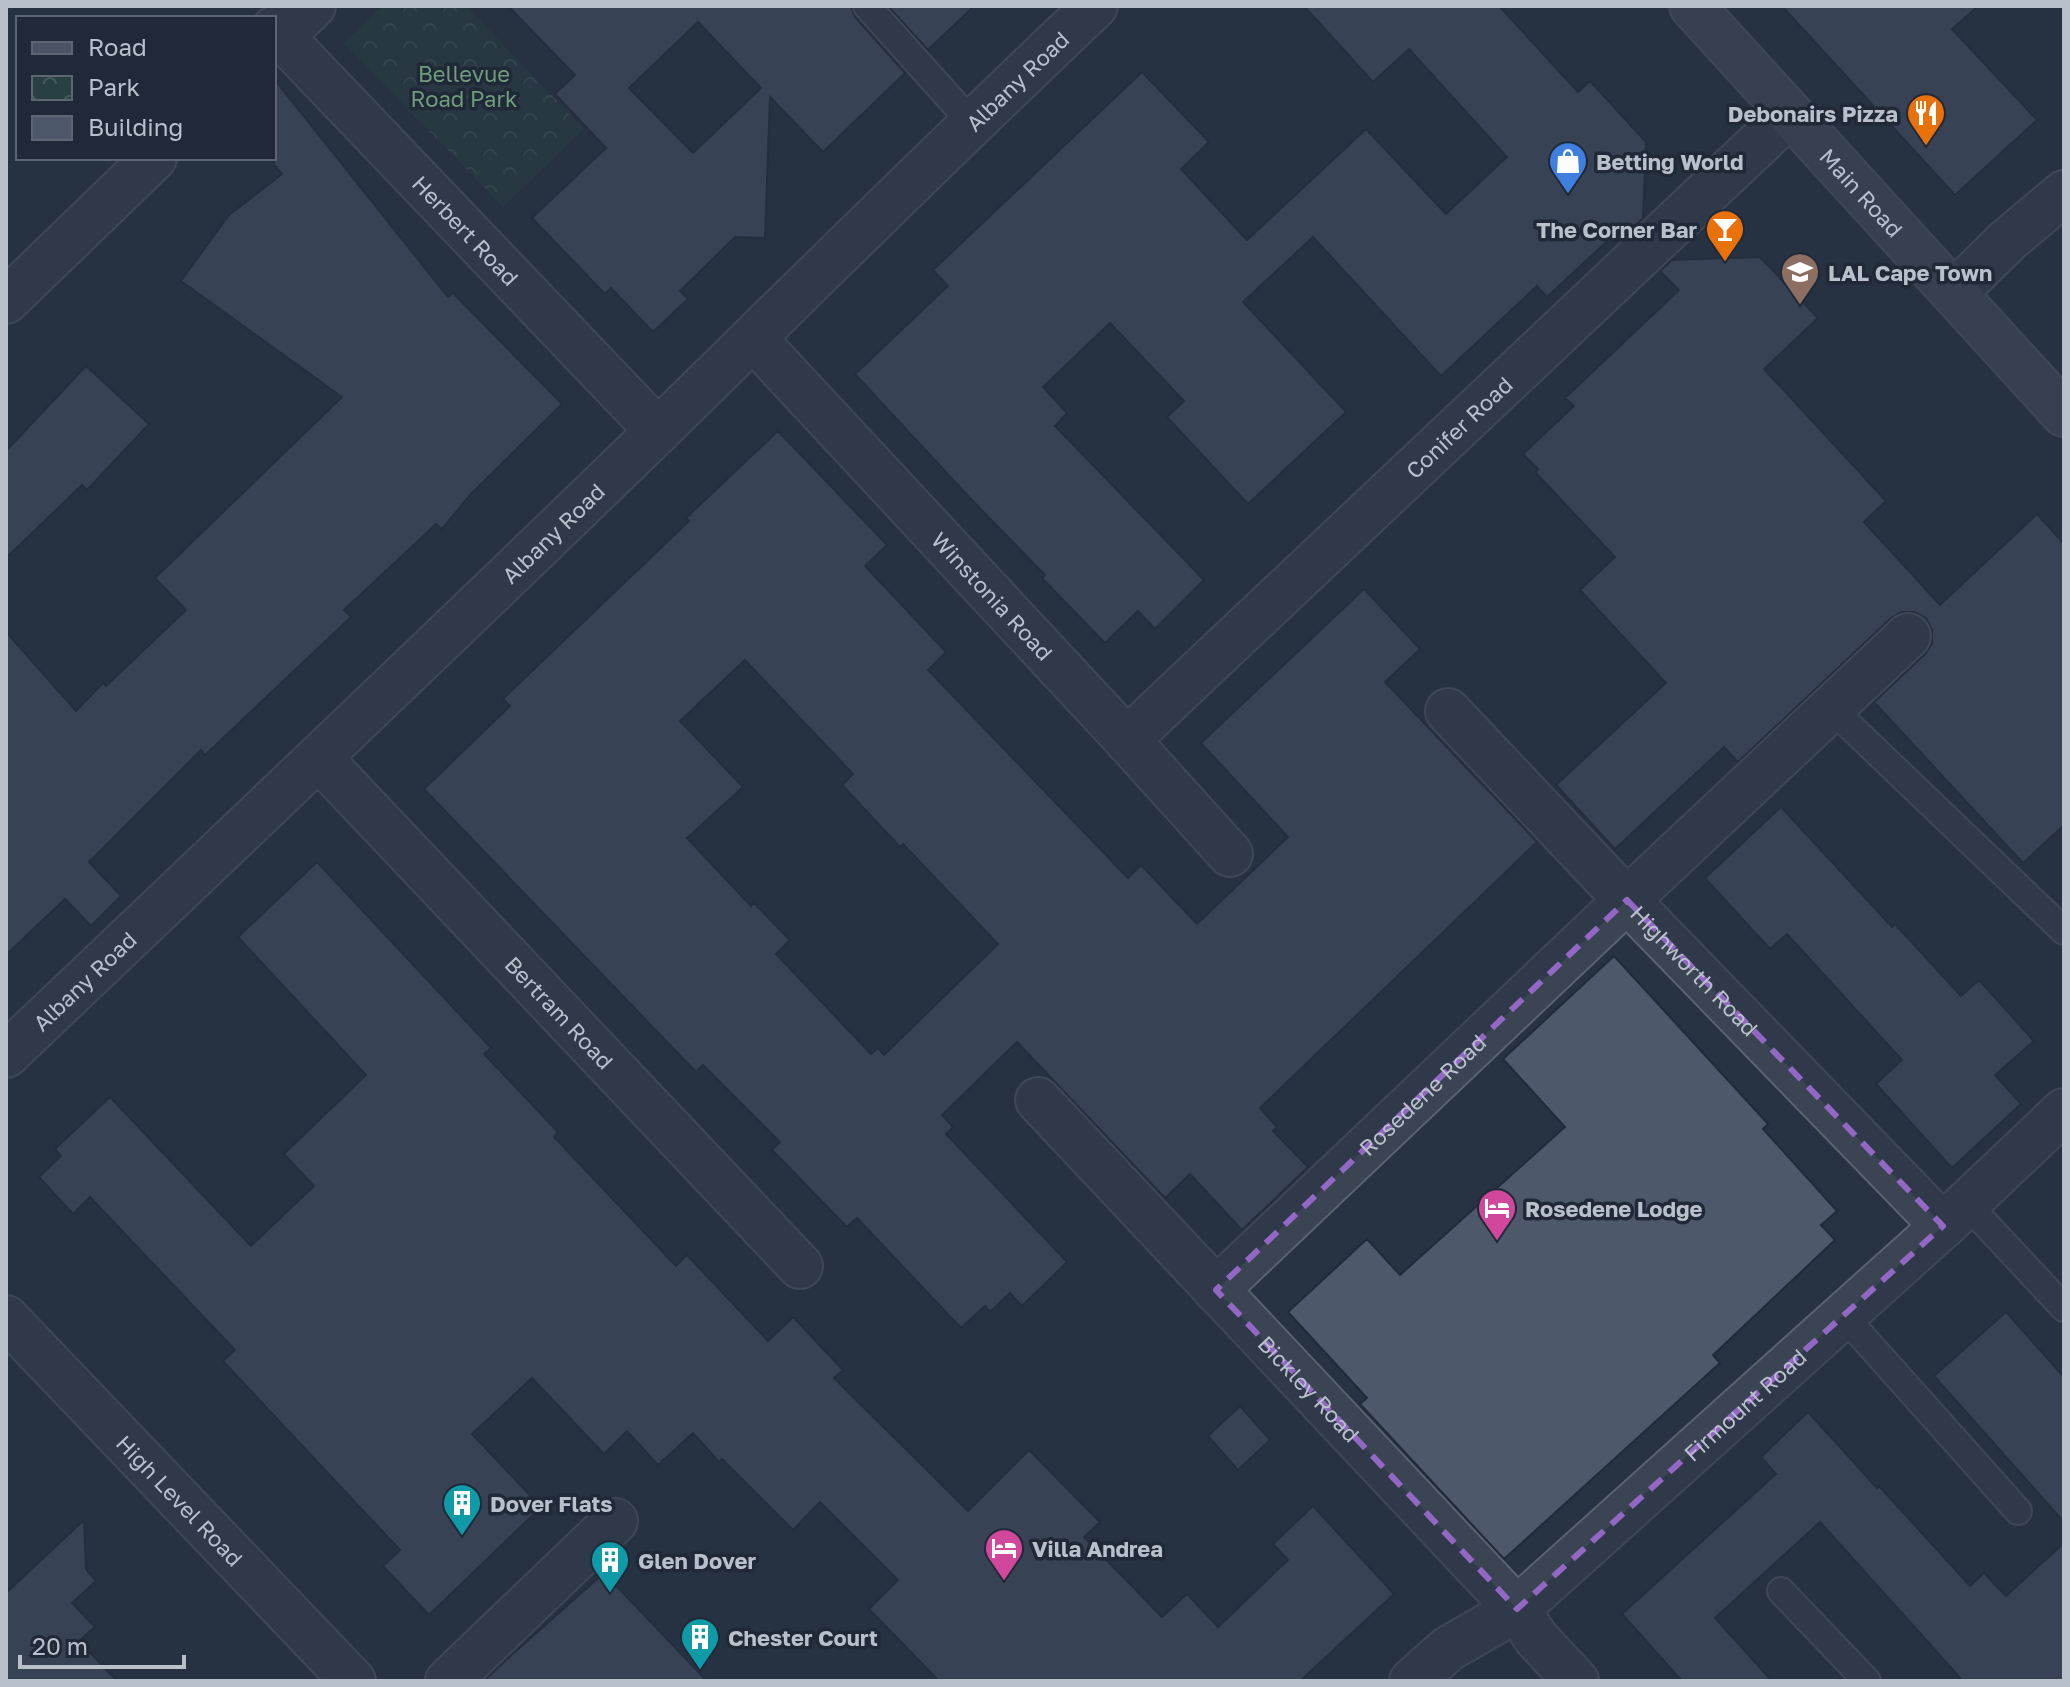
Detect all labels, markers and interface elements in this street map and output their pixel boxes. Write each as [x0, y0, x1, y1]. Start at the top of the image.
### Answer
legend [16, 16, 276, 160]
street label: Albany Road [960, 25, 1074, 136]
text: Road [88, 32, 147, 61]
park label: Bellevue Road Park [410, 60, 518, 112]
text: Park [88, 72, 140, 101]
restaurant icon: Debonairs Pizza [1905, 92, 1947, 147]
place label: Debonairs Pizza [1728, 100, 1898, 127]
text: Building [88, 112, 183, 141]
shop icon: Betting World [1547, 140, 1589, 195]
street label: Main Road [1815, 142, 1909, 242]
place label: Betting World [1596, 148, 1744, 175]
street label: Herbert Road [407, 169, 525, 291]
bar icon: The Corner Bar [1704, 208, 1746, 263]
place label: The Corner Bar [1536, 216, 1697, 243]
school or university icon: LAL Cape Town [1779, 251, 1821, 306]
place label: LAL Cape Town [1828, 259, 1992, 286]
street label: Conifer Road [1400, 370, 1517, 484]
street label: Albany Road [496, 477, 610, 589]
street label: Winstonia Road [926, 526, 1059, 666]
street label: Highworth Road [1626, 899, 1764, 1041]
street label: Albany Road [27, 925, 141, 1036]
street label: Bertram Road [500, 950, 619, 1074]
street label: Rosedene Road [1353, 1028, 1491, 1161]
hotel icon: Rosedene Lodge [1476, 1187, 1518, 1242]
place label: Rosedene Lodge [1525, 1195, 1703, 1222]
street label: Bickley Road [1253, 1330, 1366, 1447]
street label: Firmount Road [1678, 1342, 1811, 1466]
street label: High Level Road [111, 1429, 249, 1571]
building icon: Dover Flats [441, 1482, 483, 1537]
place label: Dover Flats [490, 1490, 613, 1517]
hotel icon: Villa Andrea [983, 1527, 1025, 1582]
place label: Villa Andrea [1032, 1535, 1163, 1562]
building icon: Glen Dover [589, 1539, 631, 1594]
place label: Glen Dover [638, 1547, 756, 1574]
building icon: Chester Court [679, 1616, 721, 1671]
scale bar [20, 1619, 184, 1669]
place label: Chester Court [728, 1624, 878, 1651]
text: 20 m [32, 1631, 88, 1660]

